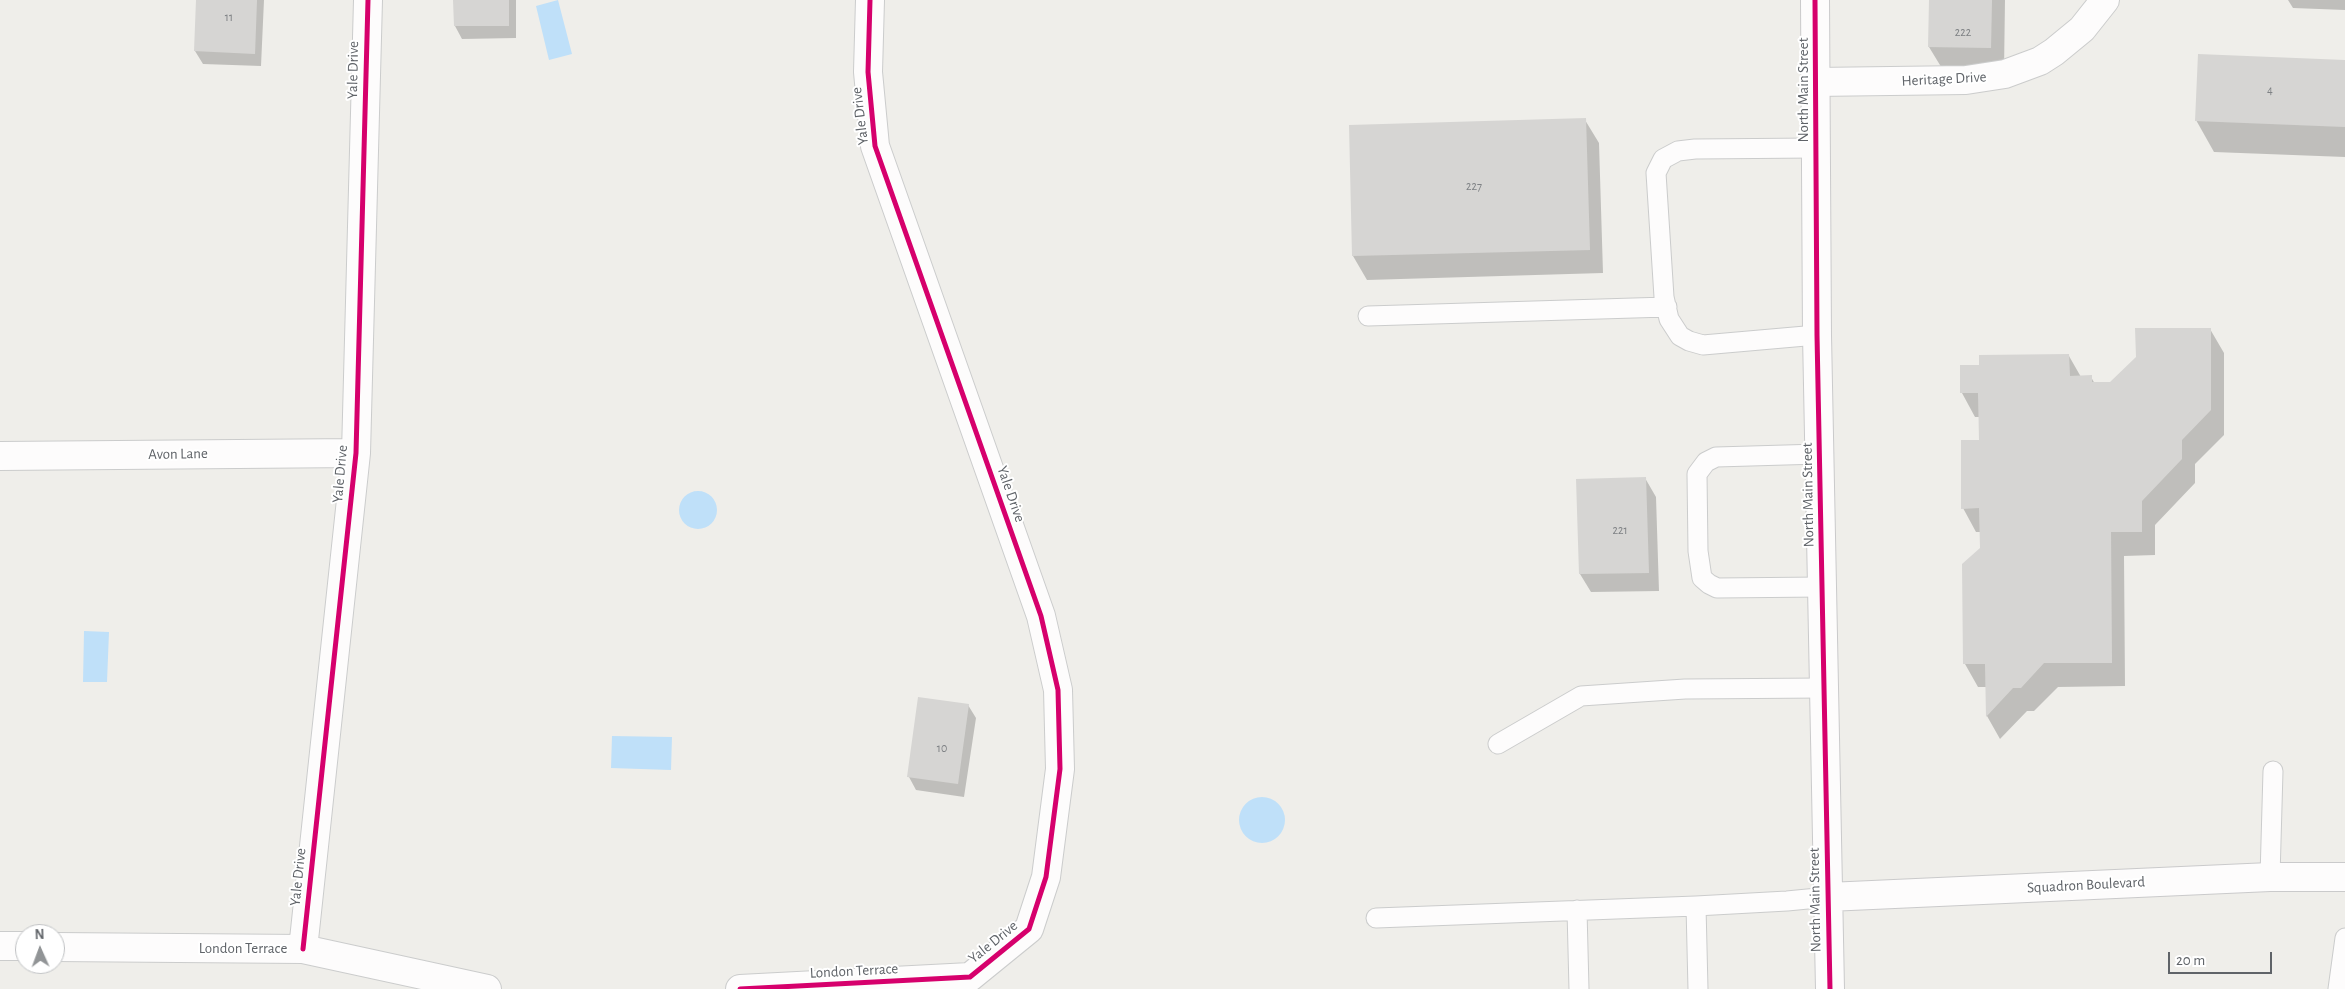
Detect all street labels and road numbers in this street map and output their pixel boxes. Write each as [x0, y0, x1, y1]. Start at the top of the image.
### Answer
street label: North Main Street [1794, 38, 1812, 142]
street label: Yale Drive [343, 41, 363, 99]
street label: Heritage Drive [1901, 68, 1987, 90]
street label: Yale Drive [848, 86, 872, 146]
street label: North Main Street [1798, 442, 1818, 548]
street label: Avon Lane [148, 444, 208, 464]
street label: Yale Drive [328, 444, 352, 504]
street label: Yale Drive [993, 464, 1029, 524]
street label: Yale Drive [286, 847, 310, 907]
street label: North Main Street [1805, 847, 1825, 953]
street label: Squadron Boulevard [2027, 873, 2145, 897]
street label: Yale Drive [965, 917, 1021, 967]
street label: London Terrace [199, 939, 287, 957]
street label: London Terrace [809, 960, 899, 982]

